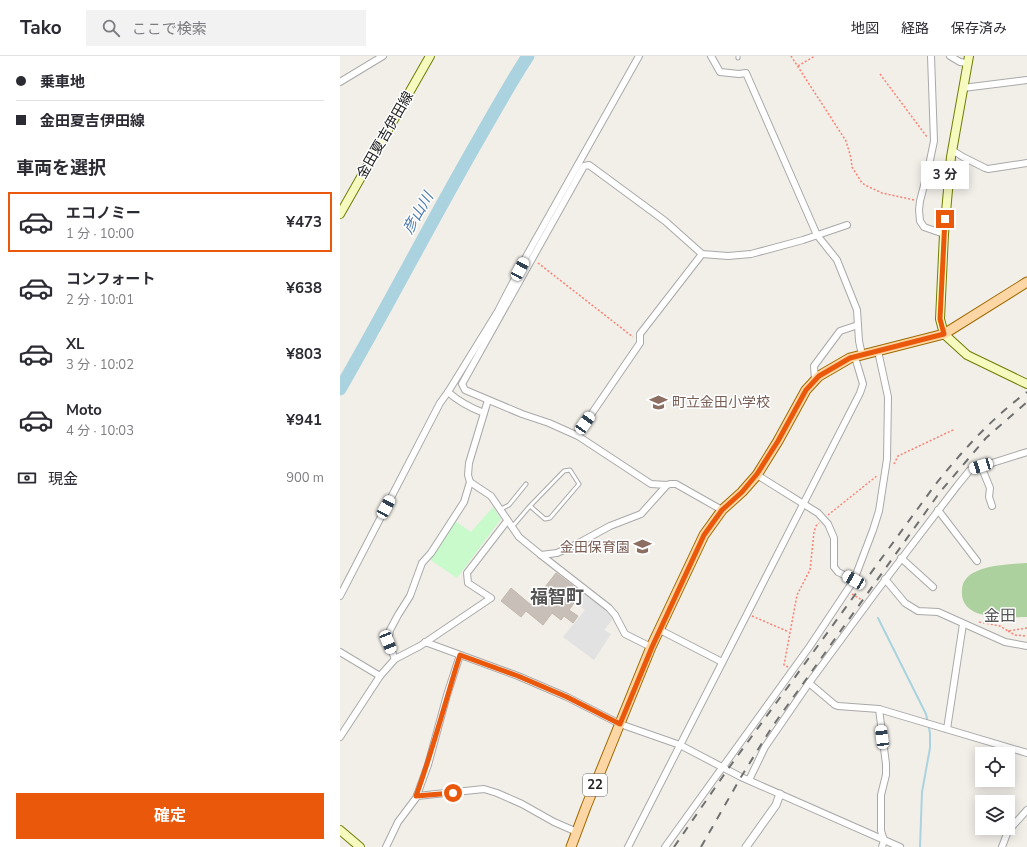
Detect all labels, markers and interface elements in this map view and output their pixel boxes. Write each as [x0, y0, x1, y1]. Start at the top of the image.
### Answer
search box [86, 10, 366, 46]
text: Tako [20, 15, 62, 41]
icon: search [100, 17, 122, 39]
text: ここで検索 [132, 19, 207, 39]
text: 地図 [851, 19, 879, 38]
text: 経路 [901, 19, 929, 38]
text: 保存済み [951, 19, 1007, 38]
text: 乗車地 [40, 72, 85, 92]
street label: 金田夏吉伊田線 [352, 88, 418, 182]
text: 金田夏吉伊田線 [40, 111, 145, 131]
text: 車両を選択 [16, 156, 106, 180]
callout: 3 分 [921, 161, 969, 189]
text: 3 分 [933, 166, 957, 184]
water label: 彦山川 [398, 187, 439, 237]
text: エコノミー [66, 203, 141, 223]
icon: car [18, 204, 54, 240]
route end [936, 210, 954, 228]
text: ¥473 [286, 212, 322, 232]
text: 1 分 · 10:00 [66, 225, 134, 243]
car [509, 256, 531, 282]
text: コンフォート [66, 269, 156, 289]
icon: car [18, 270, 54, 306]
text: ¥638 [286, 278, 322, 298]
text: 2 分 · 10:01 [66, 291, 134, 309]
text: XL [66, 334, 85, 354]
icon: car [18, 336, 54, 372]
text: ¥803 [286, 344, 322, 364]
text: 3 分 · 10:02 [66, 356, 134, 374]
school or university icon: 町立金田小学校 [649, 392, 669, 412]
place label: 町立金田小学校 [672, 393, 770, 412]
text: Moto [66, 400, 102, 420]
icon: car [18, 402, 54, 438]
text: ¥941 [286, 410, 322, 430]
car [573, 410, 597, 436]
text: 4 分 · 10:03 [66, 422, 134, 440]
car [968, 457, 994, 475]
icon: cash [16, 467, 38, 489]
text: 現金 [48, 469, 78, 489]
text: 900 m [286, 469, 324, 487]
car [375, 494, 397, 520]
school or university icon: 金田保育園 [633, 537, 653, 557]
place label: 金田保育園 [560, 538, 630, 557]
car [841, 569, 867, 591]
district label: 福智町 [530, 585, 584, 609]
district label: 金田 [984, 605, 1016, 627]
car [378, 629, 398, 655]
car [875, 724, 889, 750]
map controls [975, 747, 1015, 835]
button: locate [975, 747, 1015, 787]
road number: 22 [583, 774, 607, 796]
route start [444, 784, 462, 802]
button: 確定 [16, 793, 324, 839]
button: layers [975, 795, 1015, 835]

